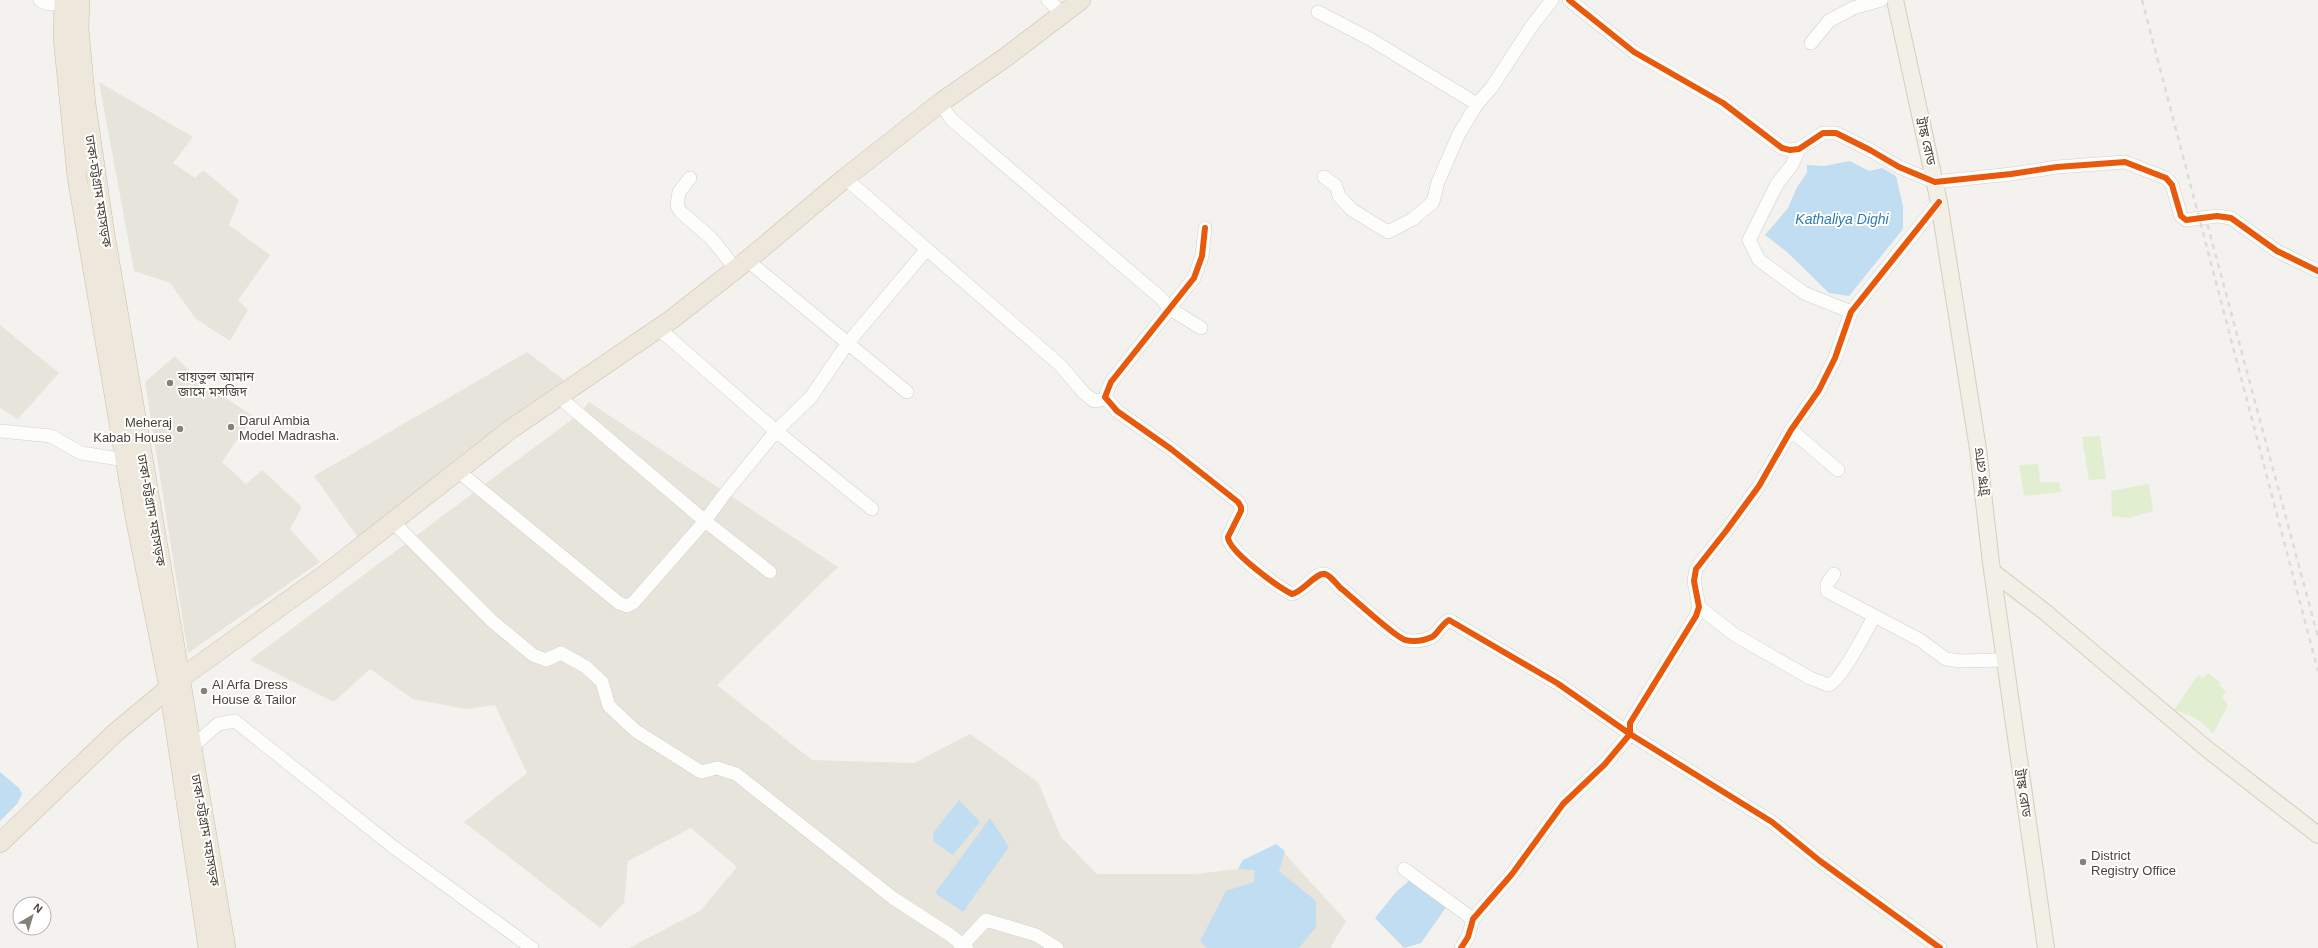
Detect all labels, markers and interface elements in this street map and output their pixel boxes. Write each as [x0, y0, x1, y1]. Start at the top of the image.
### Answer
street label: ট্রাঙ্ক রোড [1914, 115, 1939, 167]
street label: ঢাকা-চট্টগ্রাম মহাসড়ক [82, 133, 115, 249]
water label: Kathaliya Dighi [1795, 211, 1890, 227]
place label: বায়তুল আমান জামে মসজিদ [177, 369, 254, 399]
marker: বায়তুল আমান জামে মসজিদ [165, 378, 175, 388]
place label: Darul Ambia Model Madrasha. [239, 413, 339, 443]
place label: Meheraj Kabab House [93, 415, 172, 445]
marker: Darul Ambia Model Madrasha. [226, 422, 236, 432]
marker: Meheraj Kabab House [175, 424, 185, 434]
street label: ট্রাঙ্ক রোড [1971, 446, 1992, 498]
street label: ঢাকা-চট্টগ্রাম মহাসড়ক [134, 452, 169, 568]
place label: Al Arfa Dress House & Tailor [212, 677, 297, 707]
marker: Al Arfa Dress House & Tailor [199, 686, 209, 696]
street label: ট্রাঙ্ক রোড [2013, 767, 2034, 819]
street label: ঢাকা-চট্টগ্রাম মহাসড়ক [188, 772, 223, 888]
place label: District Registry Office [2091, 848, 2176, 878]
marker: District Registry Office [2078, 857, 2088, 867]
north arrow [12, 896, 52, 936]
text: N [31, 901, 45, 915]

